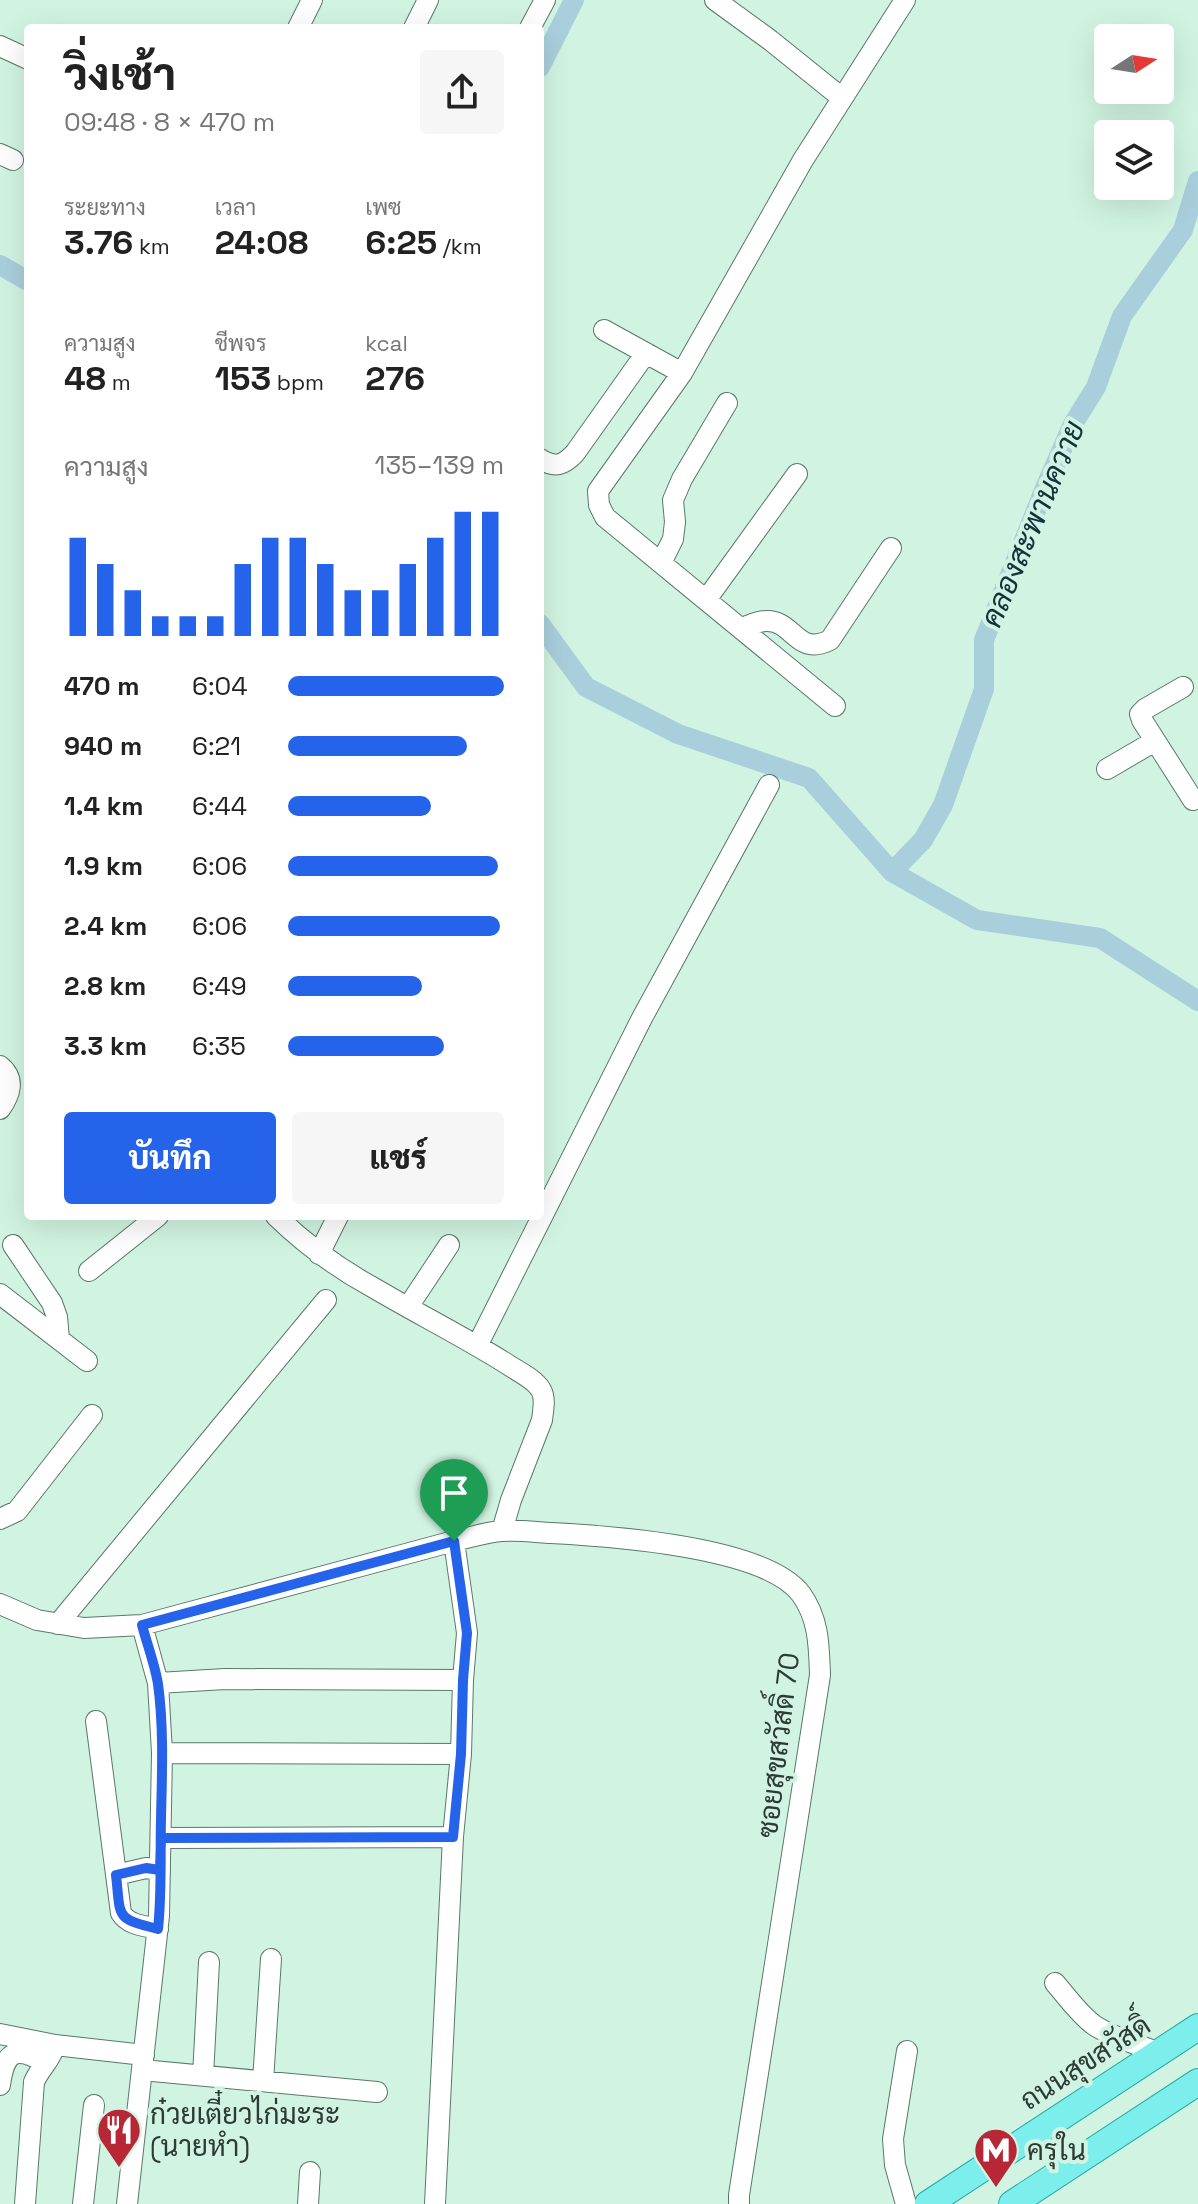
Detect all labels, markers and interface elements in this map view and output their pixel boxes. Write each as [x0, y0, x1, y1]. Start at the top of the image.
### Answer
north arrow [1094, 24, 1174, 104]
map controls [1094, 24, 1174, 200]
text: วิ่งเช้า [64, 47, 176, 103]
button: share [420, 50, 504, 134]
text: 09:48 · 8 × 470 m [64, 105, 275, 139]
button: layers [1094, 120, 1174, 200]
text: ระยะทาง [64, 193, 146, 221]
text: เวลา [215, 193, 256, 221]
text: เพซ [365, 193, 402, 221]
text: 3.76 [64, 221, 133, 264]
text: 24:08 [215, 221, 309, 264]
text: 6:25 [365, 221, 437, 264]
text: km [133, 232, 170, 260]
text: /km [437, 232, 482, 260]
text: ความสูง [64, 329, 135, 357]
text: ชีพจร [215, 329, 267, 357]
text: kcal [365, 329, 408, 357]
text: 48 [64, 357, 106, 400]
text: 153 [215, 357, 271, 400]
text: 276 [365, 357, 425, 400]
text: m [106, 368, 131, 396]
text: bpm [271, 368, 324, 396]
water label: คลองสะพานควาย [971, 415, 1094, 633]
text: 135–139 m [375, 448, 504, 482]
text: ความสูง [64, 450, 148, 484]
text: 470 m [64, 669, 139, 703]
text: 6:04 [192, 669, 247, 703]
text: 940 m [64, 729, 142, 763]
text: 6:21 [192, 729, 241, 763]
text: 1.4 km [64, 789, 144, 823]
text: 6:44 [192, 789, 247, 823]
text: 1.9 km [64, 849, 143, 883]
text: 6:06 [192, 849, 247, 883]
text: 2.4 km [64, 909, 147, 943]
text: 6:06 [192, 909, 247, 943]
text: 2.8 km [64, 969, 146, 1003]
text: 6:49 [192, 969, 247, 1003]
text: 3.3 km [64, 1029, 147, 1063]
text: 6:35 [192, 1029, 246, 1063]
button: บันทึก [64, 1112, 276, 1204]
button: แชร์ [292, 1112, 504, 1204]
pin [420, 1459, 488, 1541]
icon: arrive [432, 1471, 476, 1515]
street label: ซอยสุขสวัสดิ์ 70 [743, 1649, 809, 1840]
street label: ถนนสุขสวัสดิ์ [1010, 2002, 1158, 2119]
place label: ก๋วยเตี๋ยวไก่มะระ (นายหำ) [150, 2090, 340, 2164]
restaurant icon: ก๋วยเตี๋ยวไก่มะระ (นายหำ) [95, 2106, 143, 2169]
metro station icon: ครุใน [972, 2126, 1020, 2189]
place label: ครุใน [1027, 2131, 1086, 2170]

